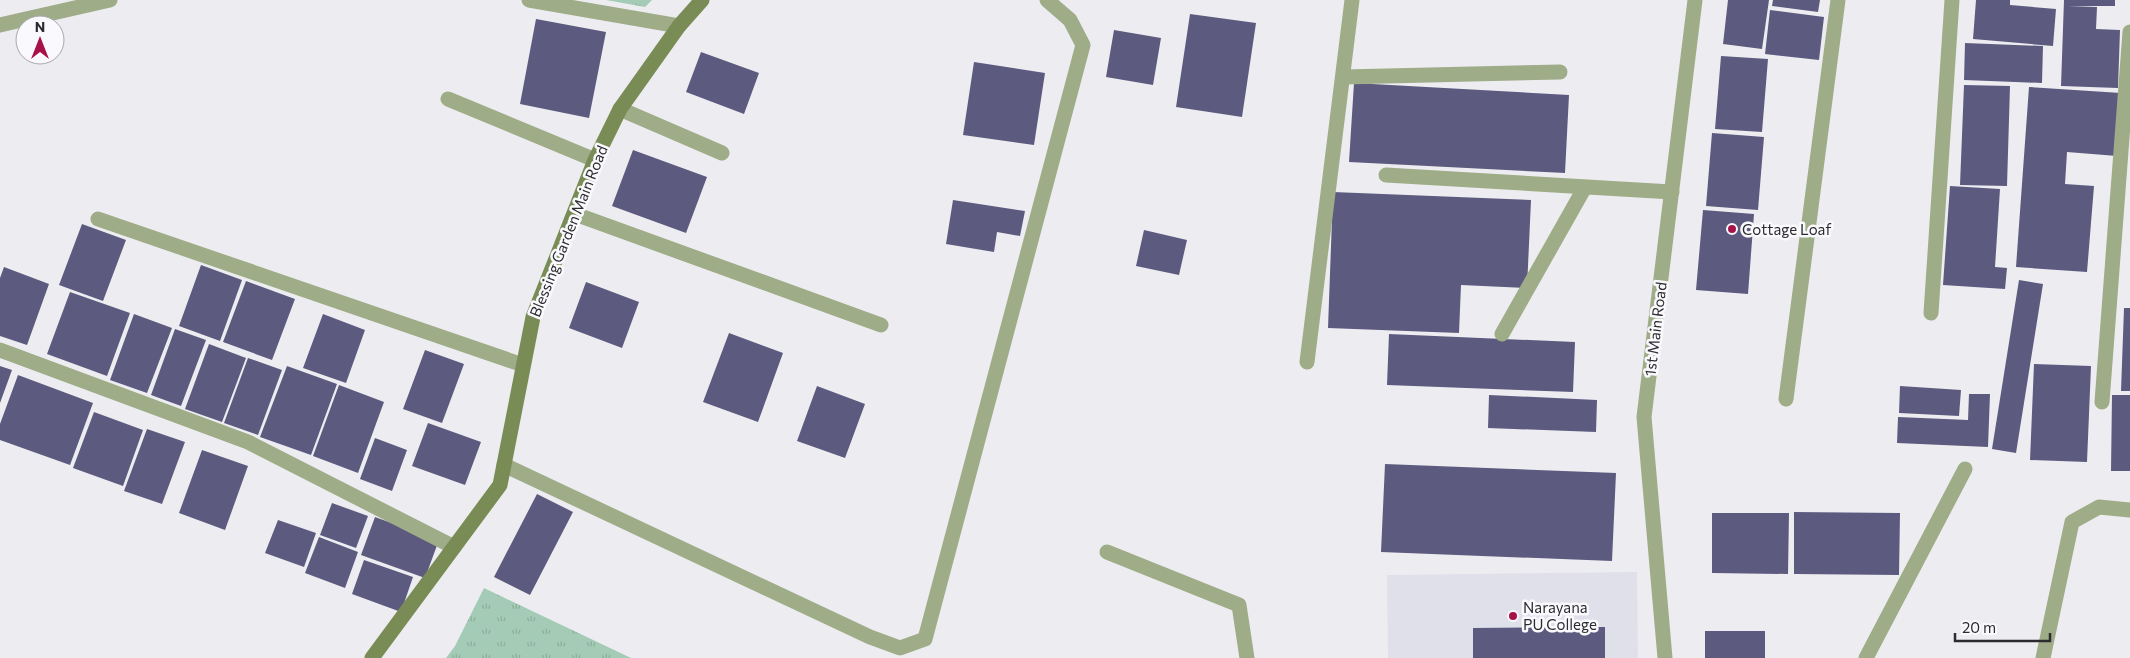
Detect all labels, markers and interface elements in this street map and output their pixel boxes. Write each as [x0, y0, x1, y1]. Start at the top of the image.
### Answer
north arrow [15, 15, 65, 65]
text: N [35, 18, 45, 35]
street label: Blessing Garden Main Road [525, 143, 611, 319]
place label: Cottage Loaf [1742, 220, 1831, 238]
marker: Cottage Loaf [1726, 223, 1738, 235]
street label: 1st Main Road [1640, 281, 1670, 377]
place label: Narayana PU College [1523, 598, 1597, 633]
marker: Narayana PU College [1507, 610, 1519, 622]
scale bar [1955, 610, 2050, 642]
text: 20 m [1962, 618, 1996, 636]

